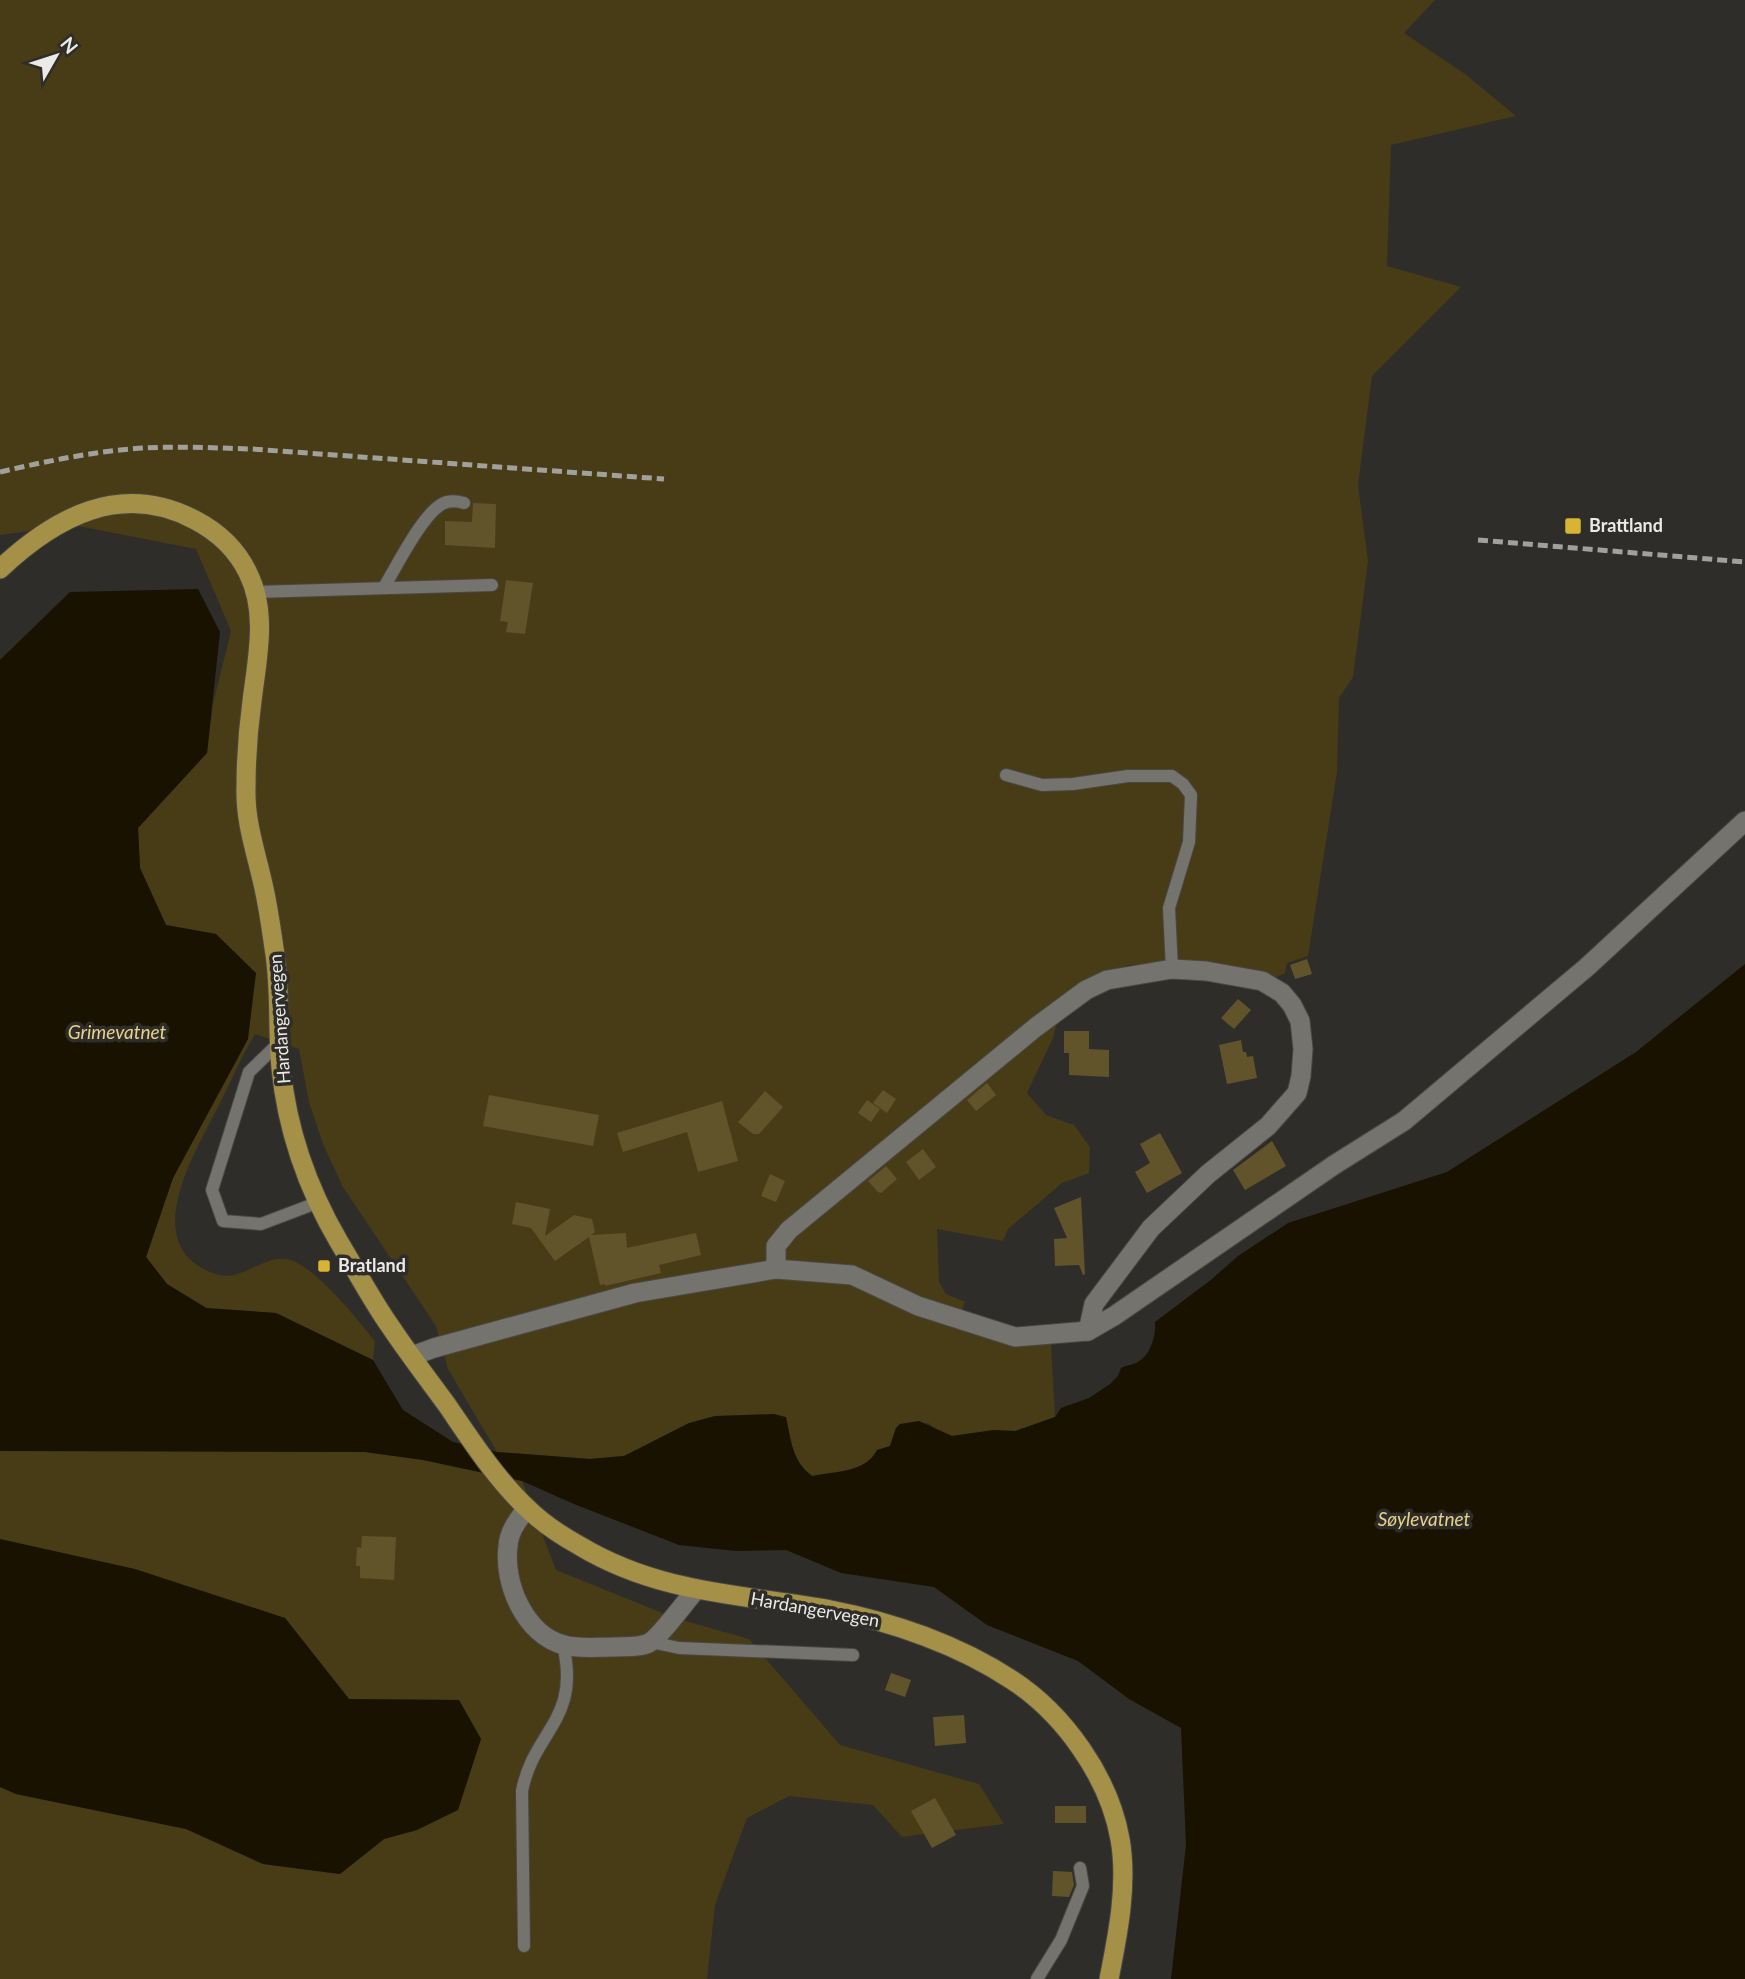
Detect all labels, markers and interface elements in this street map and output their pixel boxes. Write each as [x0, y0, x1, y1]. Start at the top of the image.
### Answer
north arrow [21, 21, 91, 91]
text: N [56, 32, 83, 58]
place label: Brattland [1589, 514, 1663, 536]
marker: Brattland [1563, 516, 1583, 536]
street label: Hardangervegen [263, 953, 295, 1085]
water label: Grimevatnet [68, 1020, 167, 1043]
place label: Bratland [338, 1254, 406, 1276]
marker: Bratland [316, 1258, 332, 1274]
water label: Søylevatnet [1378, 1507, 1470, 1530]
street label: Hardangervegen [749, 1587, 881, 1631]

